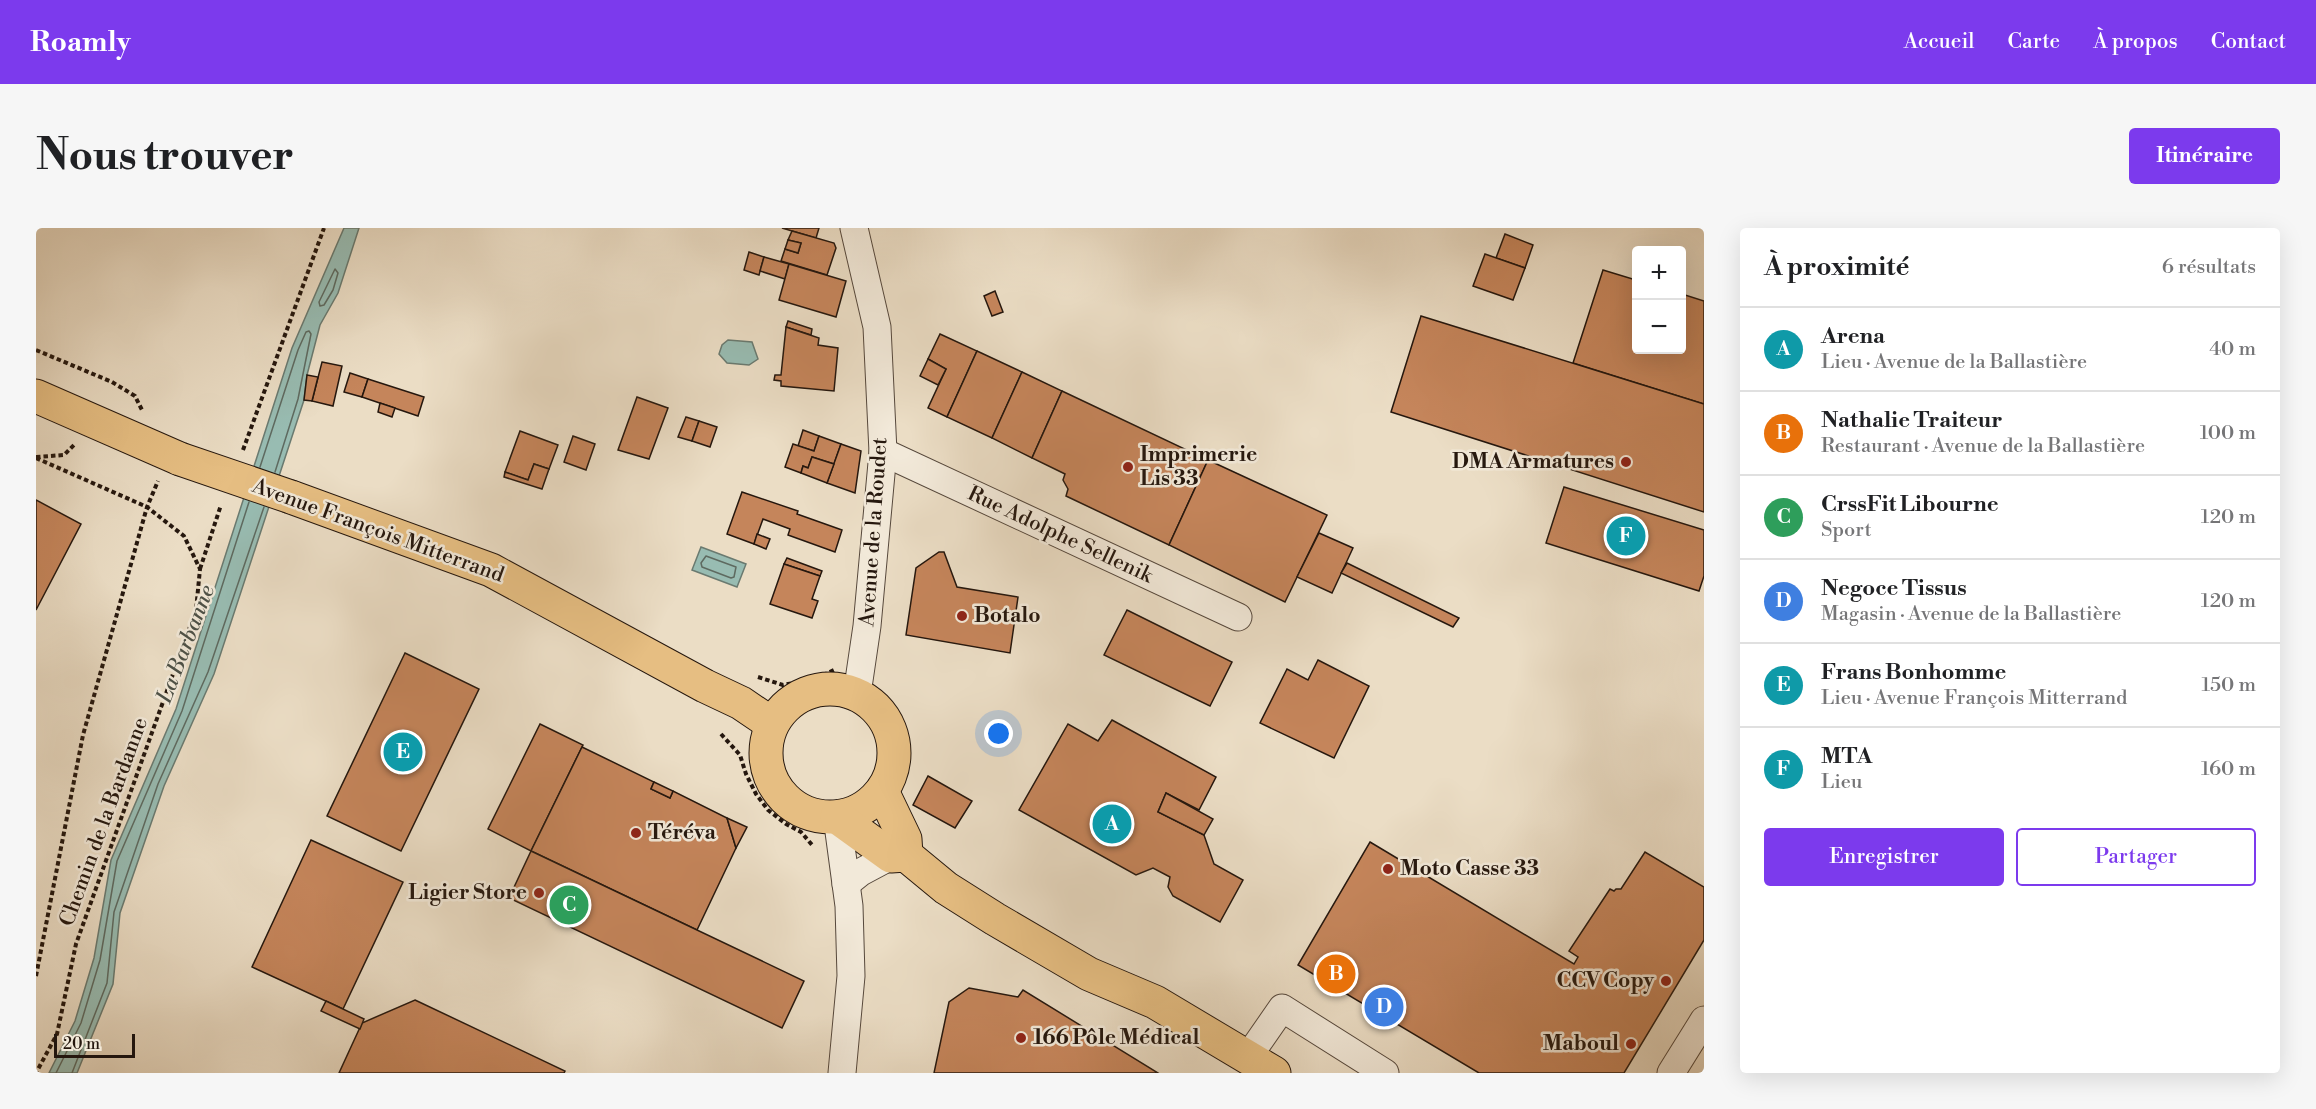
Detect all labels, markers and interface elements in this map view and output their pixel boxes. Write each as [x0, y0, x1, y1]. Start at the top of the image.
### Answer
text: Roamly [30, 25, 131, 60]
text: Accueil [1904, 29, 1975, 55]
text: Carte [2008, 29, 2060, 55]
text: À propos [2093, 29, 2178, 55]
text: Contact [2211, 29, 2286, 55]
button: Itinéraire [2129, 128, 2280, 184]
text: Nous trouver [36, 130, 294, 183]
map controls [1632, 246, 1686, 354]
button: + [1632, 246, 1686, 300]
text: À proximité [1764, 251, 1909, 283]
text: 6 résultats [2162, 255, 2256, 280]
button: − [1632, 300, 1686, 354]
text: Arena [1821, 323, 1885, 350]
text: A [1776, 337, 1791, 362]
text: 40 m [2209, 337, 2256, 362]
text: Lieu · Avenue de la Ballastière [1821, 350, 2087, 375]
text: Nathalie Traiteur [1821, 407, 2002, 434]
text: B [1776, 421, 1791, 446]
text: 100 m [2200, 421, 2256, 446]
text: Restaurant · Avenue de la Ballastière [1821, 434, 2145, 459]
street label: Avenue de la Roudet [854, 436, 894, 629]
place label: Imprimerie Lis 33 [1140, 442, 1257, 492]
place label: DMA Armatures [1452, 449, 1614, 475]
marker: DMA Armatures [1619, 455, 1633, 469]
marker: Imprimerie Lis 33 [1121, 460, 1135, 474]
street label: Avenue François Mitterrand [248, 473, 508, 589]
street label: Rue Adolphe Sellenik [963, 481, 1158, 590]
text: CrssFit Libourne [1821, 491, 1999, 518]
text: C [1776, 505, 1791, 530]
text: 120 m [2201, 505, 2256, 530]
pin: F [1606, 514, 1646, 558]
text: Sport [1821, 518, 1872, 543]
text: Negoce Tissus [1821, 575, 1967, 602]
water label: La Barbanne [151, 581, 221, 708]
text: D [1776, 589, 1791, 614]
text: 120 m [2201, 589, 2256, 614]
text: Magasin · Avenue de la Ballastière [1821, 602, 2121, 627]
place label: Botalo [974, 603, 1041, 629]
marker: Botalo [955, 609, 969, 623]
text: Frans Bonhomme [1821, 659, 2006, 686]
text: E [1777, 673, 1790, 698]
text: 150 m [2201, 673, 2256, 698]
text: Lieu · Avenue François Mitterrand [1821, 686, 2127, 711]
street label: Chemin de la Bardanne [54, 714, 154, 930]
your location [984, 719, 1013, 748]
pin: E [384, 730, 422, 774]
text: MTA [1821, 743, 1872, 770]
text: F [1776, 757, 1791, 782]
text: 160 m [2201, 757, 2256, 782]
text: Lieu [1821, 770, 1862, 795]
pin: A [1092, 802, 1132, 846]
place label: Téréva [648, 820, 717, 846]
marker: Téréva [629, 826, 643, 840]
button: Enregistrer [1764, 828, 2004, 886]
button: Partager [2016, 828, 2256, 886]
place label: Moto Casse 33 [1400, 856, 1539, 882]
marker: Moto Casse 33 [1381, 862, 1395, 876]
place label: Ligier Store [408, 880, 527, 906]
pin: C [550, 882, 588, 928]
marker: Ligier Store [532, 886, 546, 900]
pin: B [1316, 952, 1356, 996]
place label: CCV Copy [1556, 968, 1654, 994]
marker: CCV Copy [1659, 974, 1673, 988]
pin: D [1364, 984, 1404, 1030]
place label: 166 Pôle Médical [1033, 1025, 1199, 1051]
scale bar [54, 1031, 135, 1058]
marker: 166 Pôle Médical [1014, 1031, 1028, 1045]
place label: Maboul [1543, 1031, 1619, 1057]
text: 20 m [63, 1034, 100, 1054]
marker: Maboul [1624, 1037, 1638, 1051]

